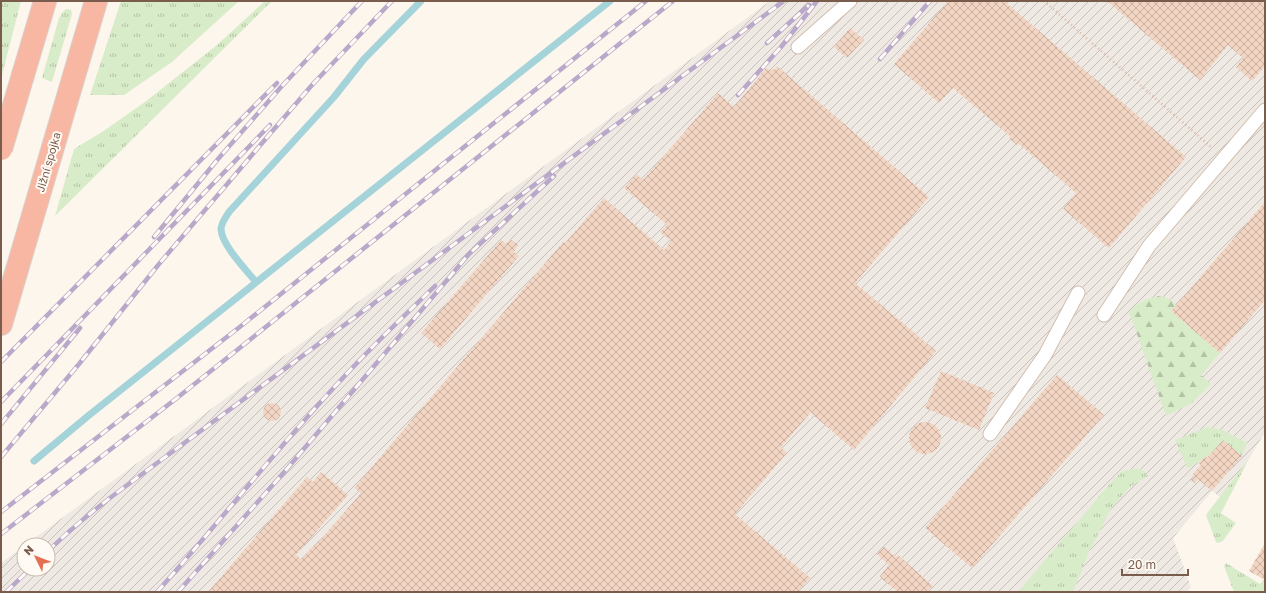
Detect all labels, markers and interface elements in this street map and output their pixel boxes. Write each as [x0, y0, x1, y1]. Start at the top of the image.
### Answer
street label: Jižní spojka [33, 131, 63, 193]
north arrow [16, 537, 56, 577]
text: N [21, 542, 36, 557]
scale bar [1122, 551, 1188, 577]
text: 20 m [1128, 557, 1156, 572]

